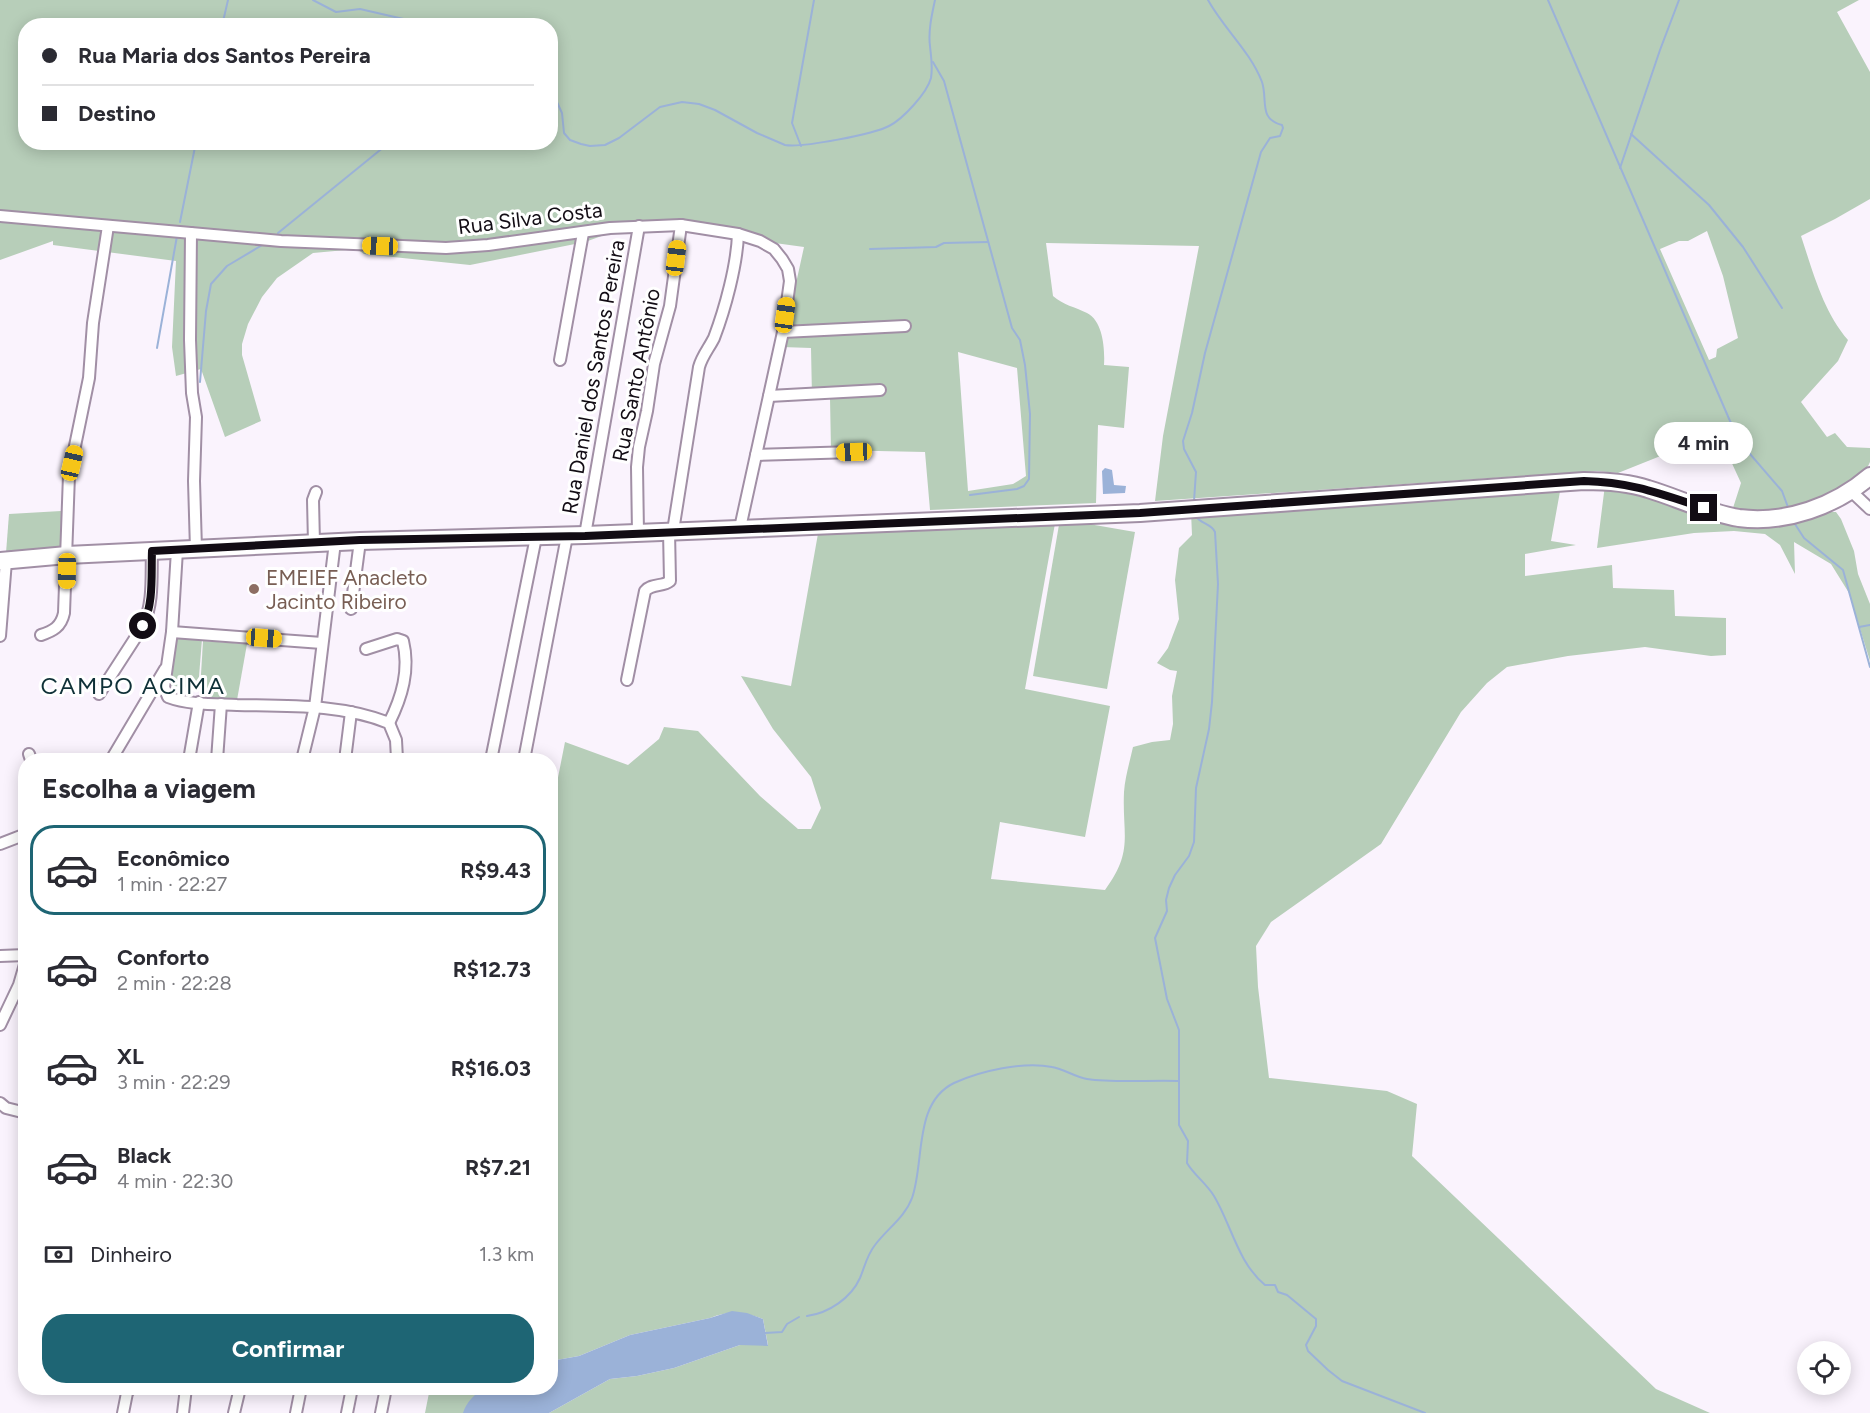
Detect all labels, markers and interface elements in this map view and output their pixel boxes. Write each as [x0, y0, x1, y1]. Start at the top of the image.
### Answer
text: Rua Maria dos Santos Pereira [78, 42, 371, 69]
text: Destino [78, 100, 156, 127]
street label: Rua Silva Costa [456, 197, 604, 239]
car [362, 236, 398, 256]
street label: Rua Daniel dos Santos Pereira [557, 238, 629, 516]
car [665, 239, 687, 277]
street label: Rua Santo Antônio [607, 286, 665, 464]
car [774, 296, 796, 334]
callout: 4 min [1654, 421, 1754, 463]
text: 4 min [1678, 431, 1729, 455]
car [836, 442, 872, 462]
car [59, 443, 85, 483]
route end [1690, 494, 1717, 521]
car [58, 553, 76, 589]
place label: EMEIEF Anacleto Jacinto Ribeiro [266, 565, 428, 614]
marker: EMEIEF Anacleto Jacinto Ribeiro [247, 582, 261, 596]
route start [129, 612, 156, 639]
car [245, 628, 283, 648]
district label: CAMPO ACIMA [41, 671, 225, 700]
text: Escolha a viagem [42, 772, 256, 805]
icon: car [45, 843, 99, 897]
text: Econômico [117, 845, 230, 872]
text: R$9.43 [460, 857, 531, 884]
text: 1 min · 22:27 [117, 872, 227, 896]
icon: car [45, 942, 99, 996]
text: Conforto [117, 944, 209, 971]
text: R$12.73 [453, 956, 531, 983]
text: 2 min · 22:28 [117, 971, 232, 995]
icon: car [45, 1041, 99, 1095]
text: XL [117, 1043, 144, 1070]
text: R$16.03 [451, 1055, 531, 1082]
text: 3 min · 22:29 [117, 1070, 231, 1094]
icon: car [45, 1140, 99, 1194]
text: Black [117, 1142, 171, 1169]
text: R$7.21 [465, 1154, 531, 1181]
text: 4 min · 22:30 [117, 1169, 233, 1193]
icon: cash [42, 1238, 75, 1271]
text: Dinheiro [90, 1241, 172, 1268]
text: 1.3 km [479, 1242, 534, 1266]
button: Confirmar [42, 1314, 534, 1383]
map controls [1797, 1341, 1851, 1395]
button: locate [1797, 1341, 1851, 1395]

